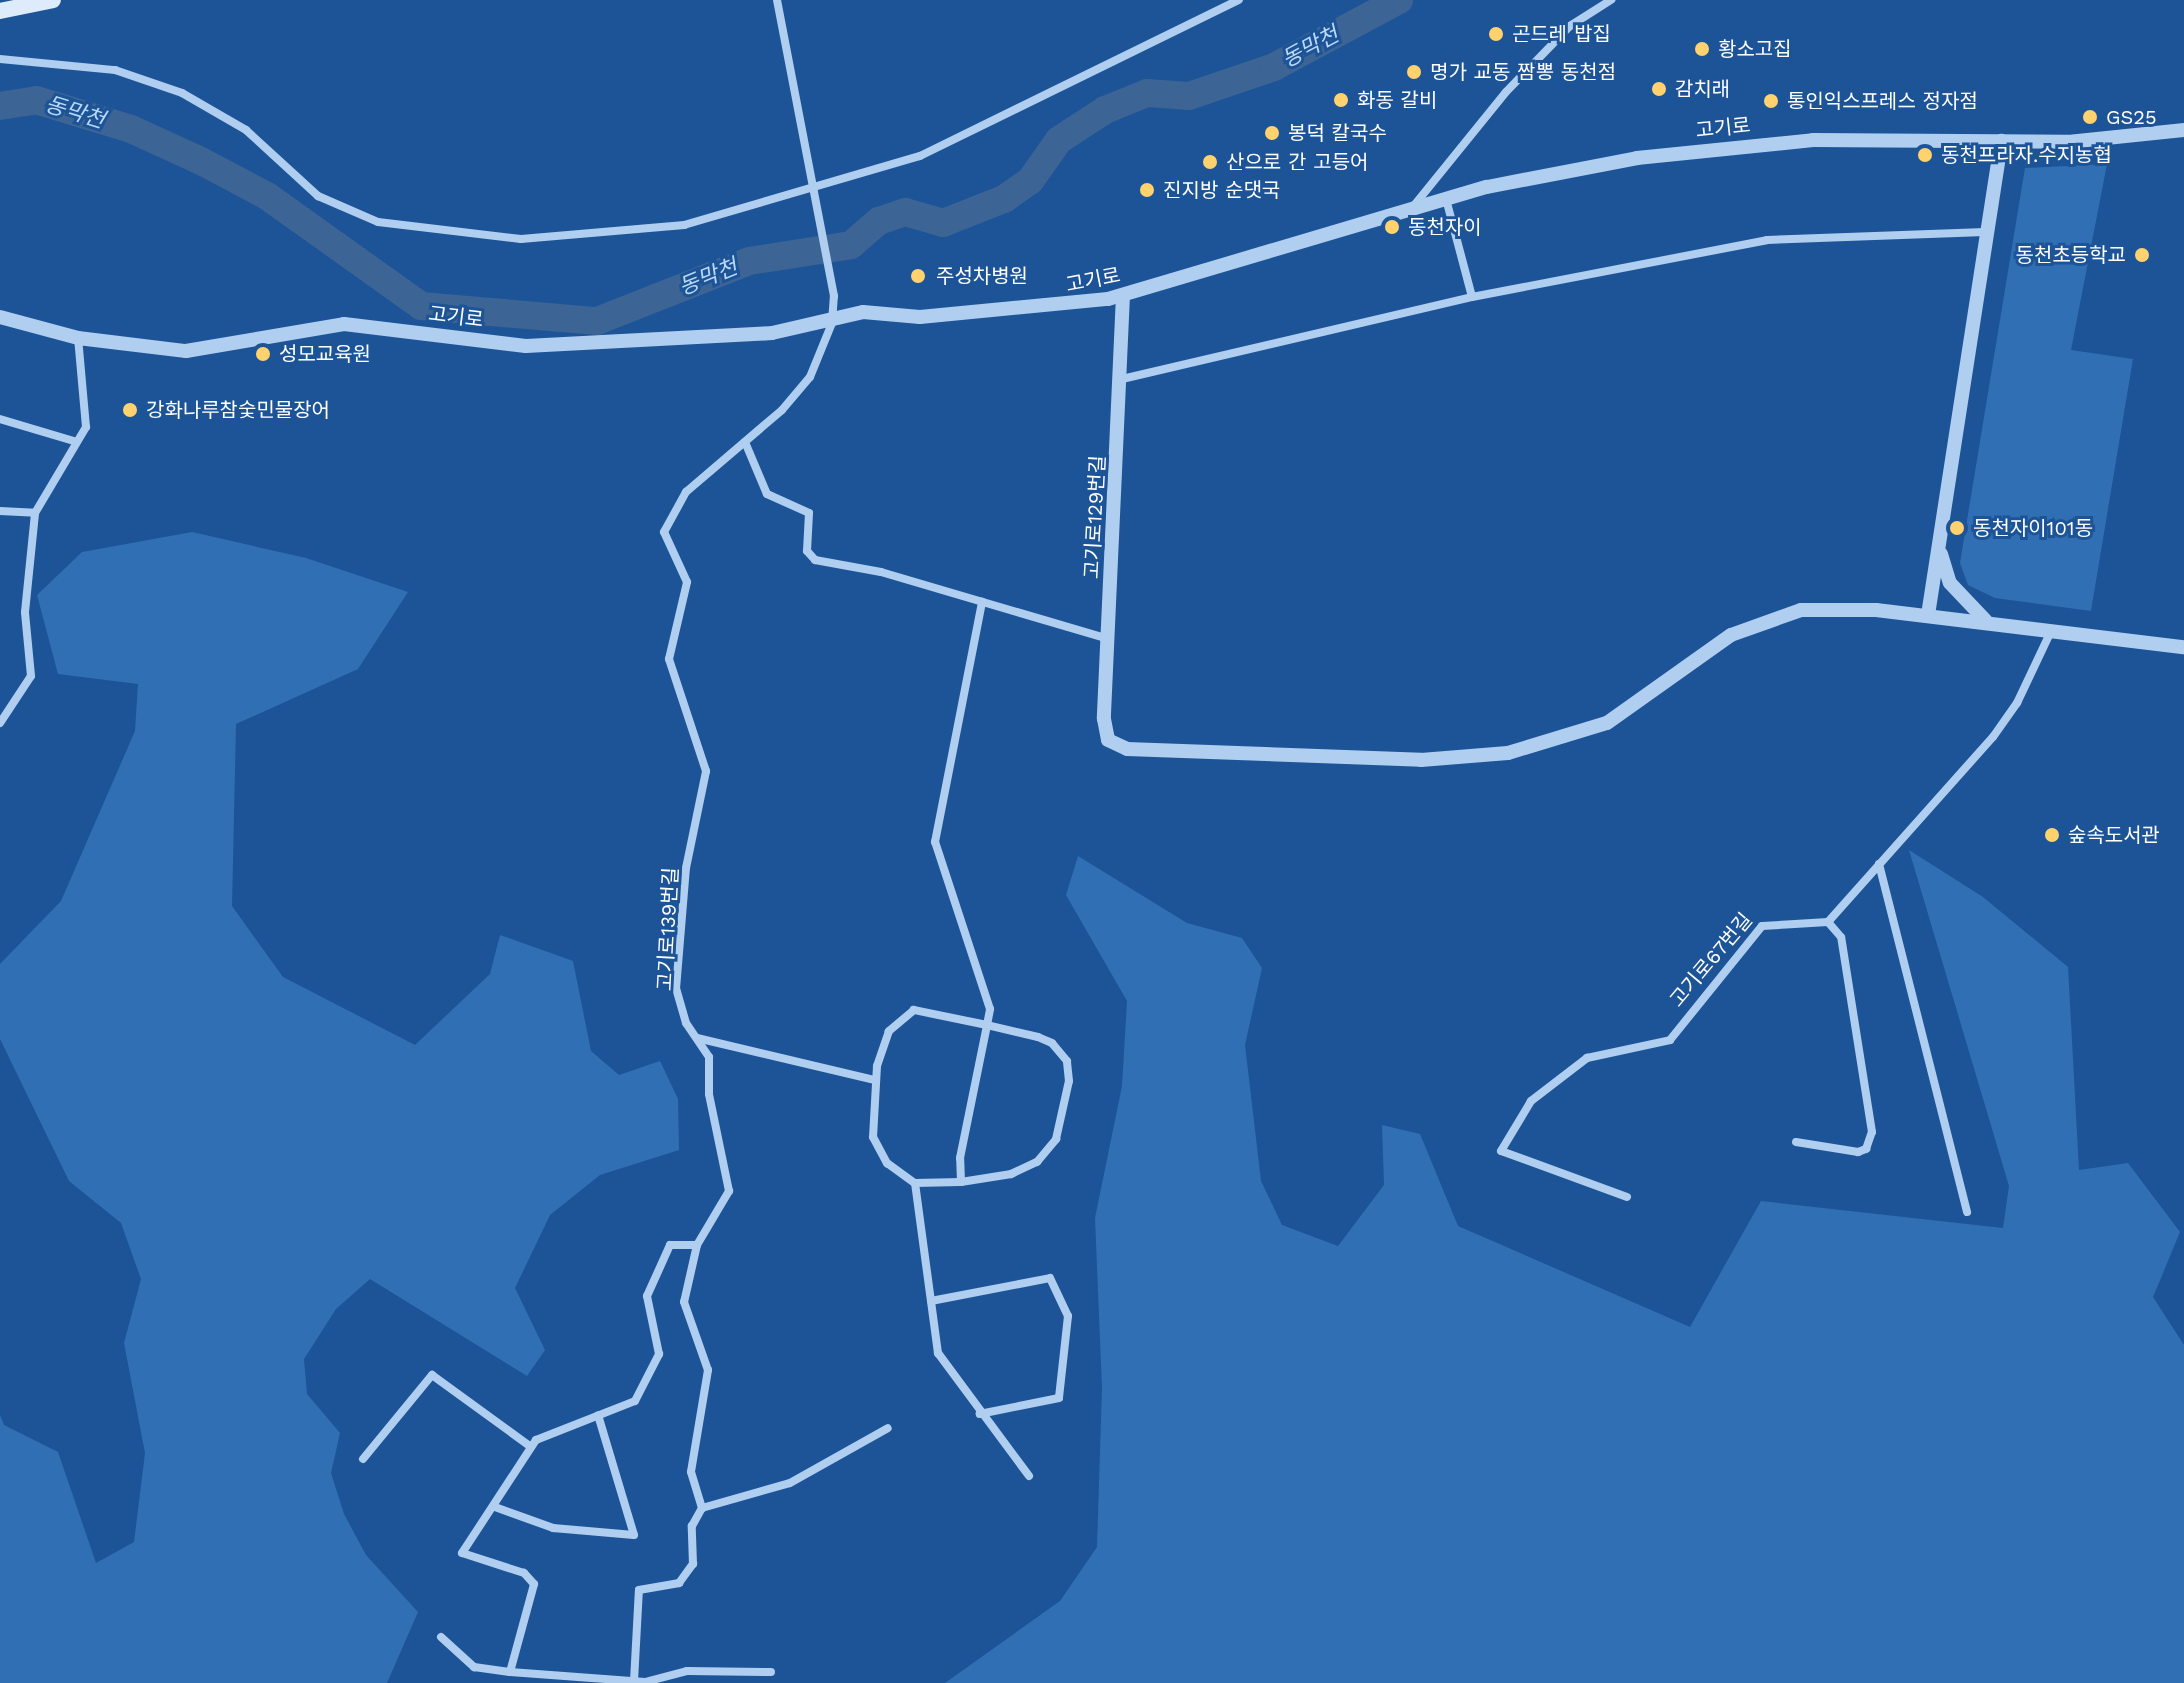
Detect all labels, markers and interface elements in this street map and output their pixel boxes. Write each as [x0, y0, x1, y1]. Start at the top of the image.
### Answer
water label: 동막천 [1277, 21, 1343, 73]
place label: 곤드레 밥집 [1512, 22, 1611, 46]
marker: 곤드레 밥집 [1487, 25, 1505, 43]
place label: 황소고집 [1718, 37, 1792, 61]
marker: 황소고집 [1693, 40, 1711, 58]
place label: 명가 교동 짬뽕 동천점 [1430, 60, 1616, 84]
marker: 명가 교동 짬뽕 동천점 [1405, 63, 1423, 81]
place label: 감치래 [1675, 77, 1730, 101]
marker: 감치래 [1650, 80, 1668, 98]
place label: 화동 갈비 [1357, 88, 1437, 112]
place label: 통인익스프레스 정자점 [1787, 89, 1978, 113]
water label: 동막천 [42, 91, 108, 133]
marker: 화동 갈비 [1332, 91, 1350, 109]
marker: 통인익스프레스 정자점 [1762, 92, 1780, 110]
place label: GS25 [2106, 105, 2157, 129]
marker: GS25 [2081, 108, 2099, 126]
street label: 고기로 [1694, 113, 1752, 143]
place label: 봉덕 칼국수 [1288, 121, 1387, 145]
marker: 봉덕 칼국수 [1263, 124, 1281, 142]
place label: 동천프라자.수지농협 [1941, 143, 2112, 167]
marker: 동천프라자.수지농협 [1916, 146, 1934, 164]
place label: 산으로 간 고등어 [1226, 150, 1368, 174]
marker: 산으로 간 고등어 [1201, 153, 1219, 171]
place label: 진지방 순댓국 [1163, 178, 1280, 202]
marker: 진지방 순댓국 [1138, 181, 1156, 199]
place label: 동천자이 [1408, 215, 1482, 239]
marker: 동천자이 [1383, 218, 1401, 236]
place label: 동천초등학교 [2016, 243, 2126, 267]
marker: 동천초등학교 [2133, 246, 2151, 264]
water label: 동막천 [675, 253, 741, 301]
street label: 고기로 [1064, 263, 1122, 297]
place label: 주성차병원 [936, 264, 1028, 288]
marker: 주성차병원 [907, 265, 929, 287]
street label: 고기로 [427, 302, 485, 332]
place label: 성모교육원 [279, 342, 371, 366]
marker: 성모교육원 [254, 345, 272, 363]
place label: 강화나루참숯민물장어 [146, 398, 330, 422]
marker: 강화나루참숯민물장어 [121, 401, 139, 419]
street label: 고기로129번길 [1080, 455, 1110, 579]
place label: 동천자이101동 [1973, 516, 2093, 540]
marker: 동천자이101동 [1948, 519, 1966, 537]
place label: 숲속도서관 [2068, 823, 2160, 847]
marker: 숲속도서관 [2043, 826, 2061, 844]
street label: 고기로139번길 [653, 867, 683, 991]
street label: 고기로67번길 [1665, 908, 1757, 1012]

